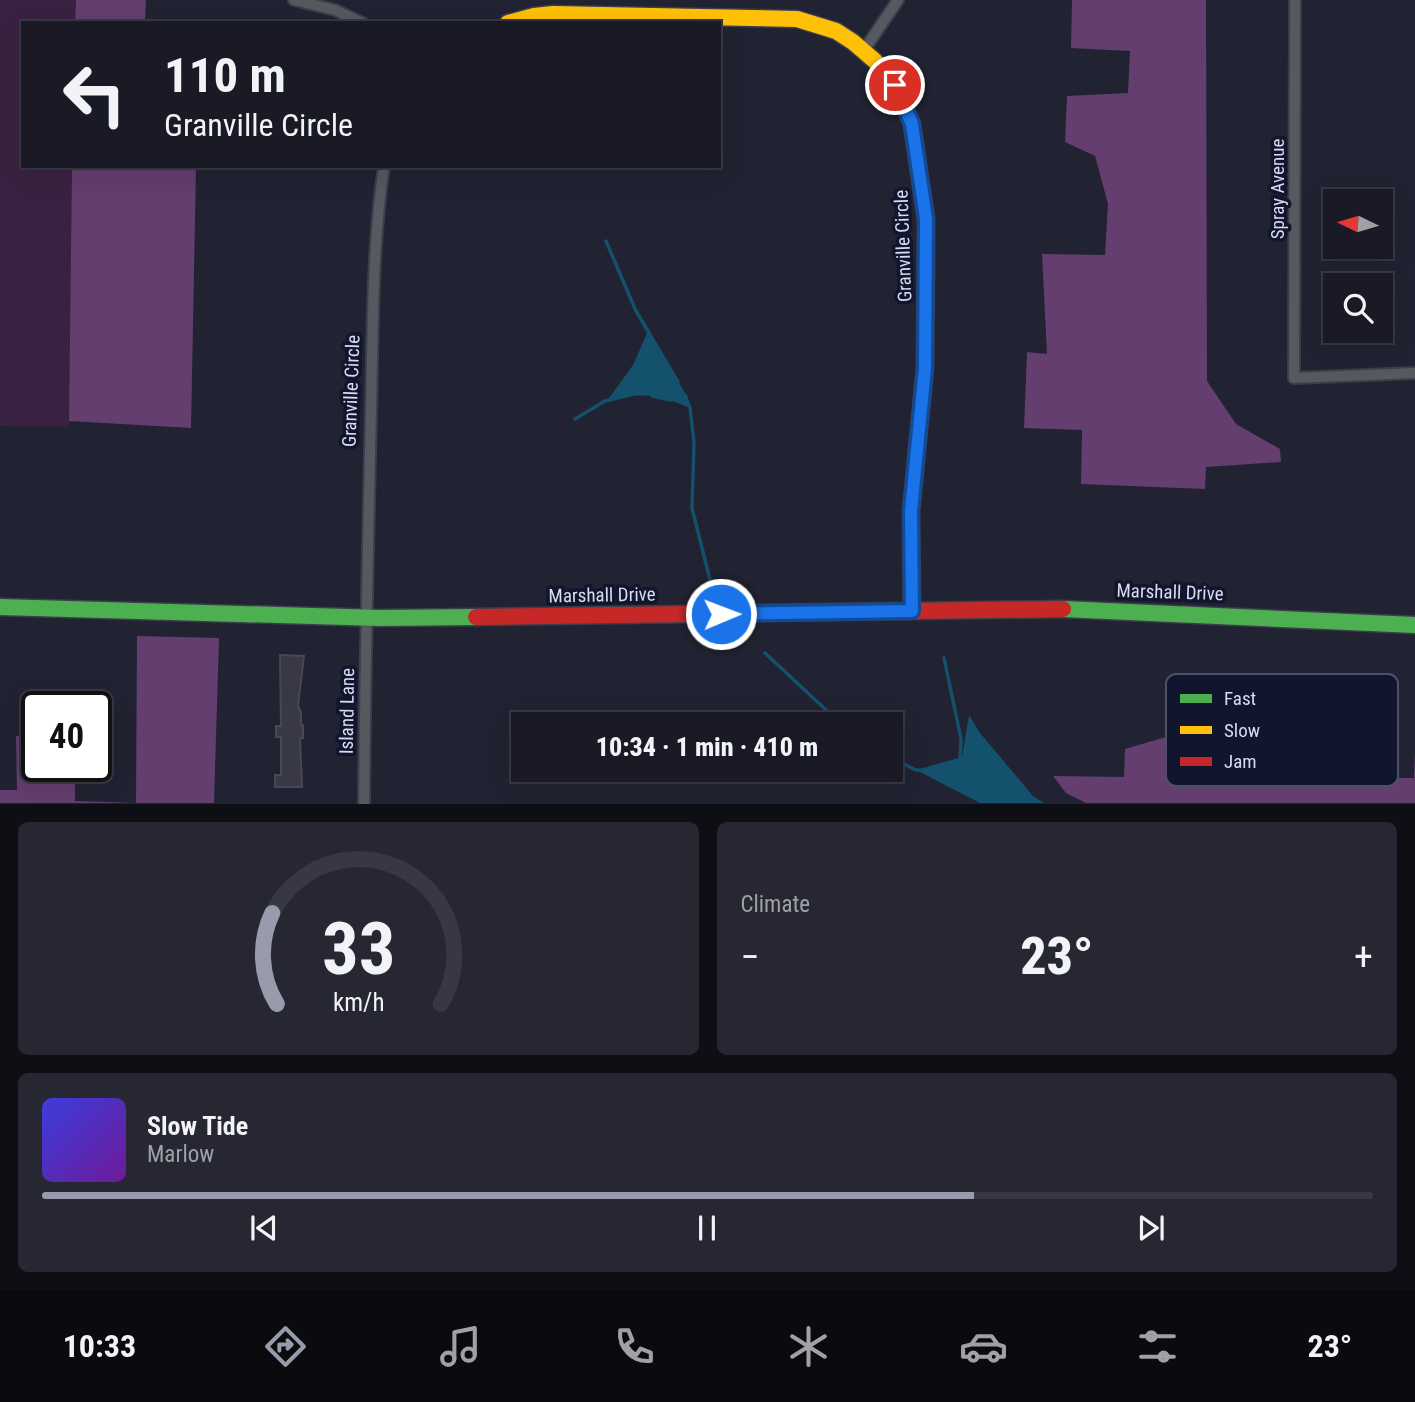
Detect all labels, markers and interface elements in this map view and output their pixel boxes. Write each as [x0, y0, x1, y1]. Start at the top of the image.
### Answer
text: 110 m [164, 47, 286, 104]
icon: left [49, 49, 140, 140]
pin [865, 55, 925, 115]
icon: arrive [876, 66, 914, 104]
text: Granville Circle [164, 106, 353, 144]
street label: Spray Avenue [1266, 139, 1289, 239]
street label: Granville Circle [890, 189, 916, 302]
north arrow [1323, 189, 1393, 259]
map controls [1323, 189, 1393, 343]
button: search [1323, 273, 1393, 343]
street label: Granville Circle [338, 334, 364, 447]
position arrow [684, 577, 758, 651]
street label: Marshall Drive [1116, 579, 1224, 605]
street label: Marshall Drive [548, 583, 656, 607]
street label: Island Lane [335, 668, 359, 754]
legend [1166, 674, 1398, 786]
text: Fast [1224, 687, 1256, 710]
speed limit sign: 40 [21, 691, 112, 782]
text: Slow [1224, 719, 1260, 742]
text: 10:34 · 1 min · 410 m [596, 732, 818, 762]
text: Jam [1224, 750, 1257, 773]
text: Climate [741, 891, 810, 918]
text: 33 [321, 907, 395, 993]
text: 23° [1020, 926, 1093, 987]
text: − [741, 935, 760, 979]
text: + [1354, 935, 1373, 979]
text: km/h [333, 988, 384, 1017]
text: Slow Tide [147, 1111, 248, 1141]
text: Marlow [147, 1141, 214, 1168]
icon: previous [245, 1209, 283, 1247]
icon: pause [688, 1209, 726, 1247]
icon: next [1132, 1209, 1170, 1247]
icon: directions [261, 1322, 310, 1371]
icon: music [436, 1322, 485, 1371]
icon: phone [610, 1322, 659, 1371]
icon: climate [784, 1322, 833, 1371]
icon: car [959, 1322, 1008, 1371]
icon: filters [1133, 1322, 1182, 1371]
text: 10:33 [63, 1327, 136, 1365]
text: 23° [1308, 1327, 1352, 1365]

